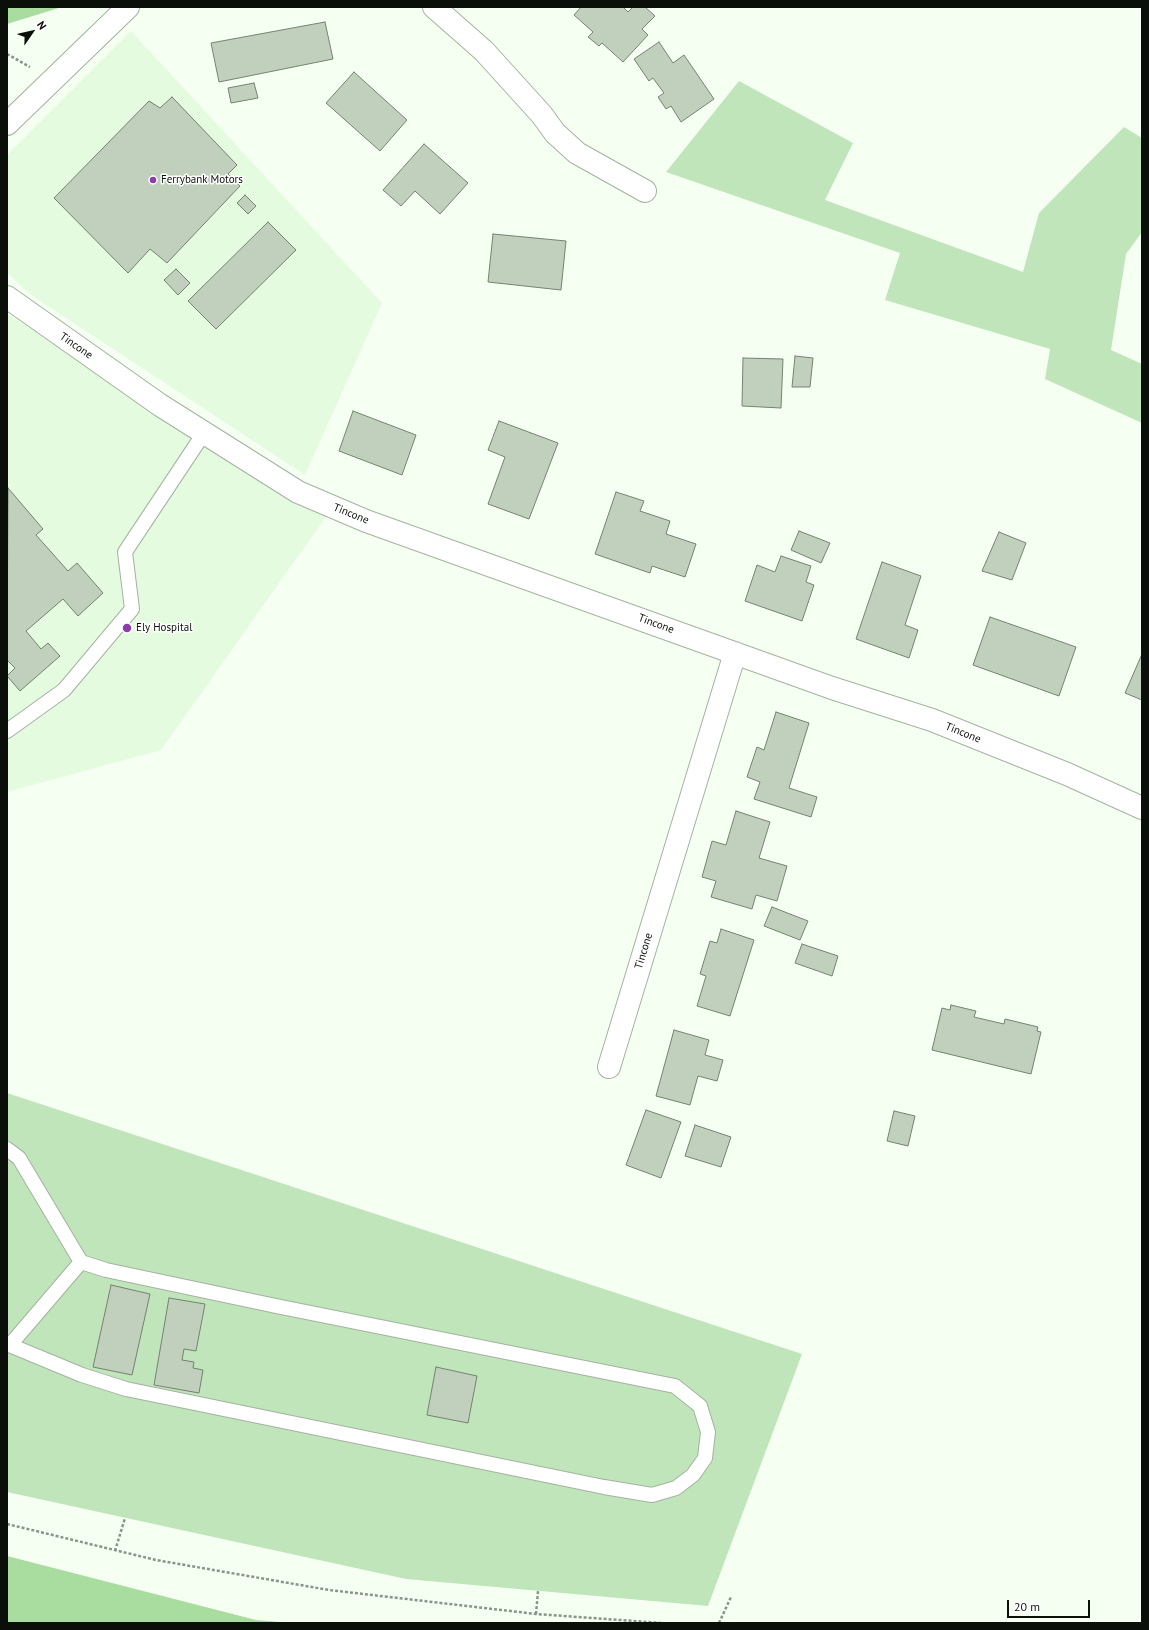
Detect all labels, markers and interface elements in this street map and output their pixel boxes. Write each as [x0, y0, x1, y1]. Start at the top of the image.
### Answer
north arrow [12, 12, 52, 52]
text: N [34, 18, 50, 32]
place label: Ferrybank Motors [161, 173, 243, 187]
marker: Ferrybank Motors [148, 175, 158, 185]
street label: Tincone [57, 330, 95, 362]
street label: Tincone [331, 501, 371, 527]
street label: Tincone [636, 611, 676, 637]
place label: Ely Hospital [136, 621, 192, 635]
marker: Ely Hospital [121, 622, 133, 634]
street label: Tincone [943, 720, 983, 746]
street label: Tincone [632, 931, 656, 971]
scale bar [1009, 1592, 1092, 1618]
text: 20 m [1014, 1599, 1040, 1614]

